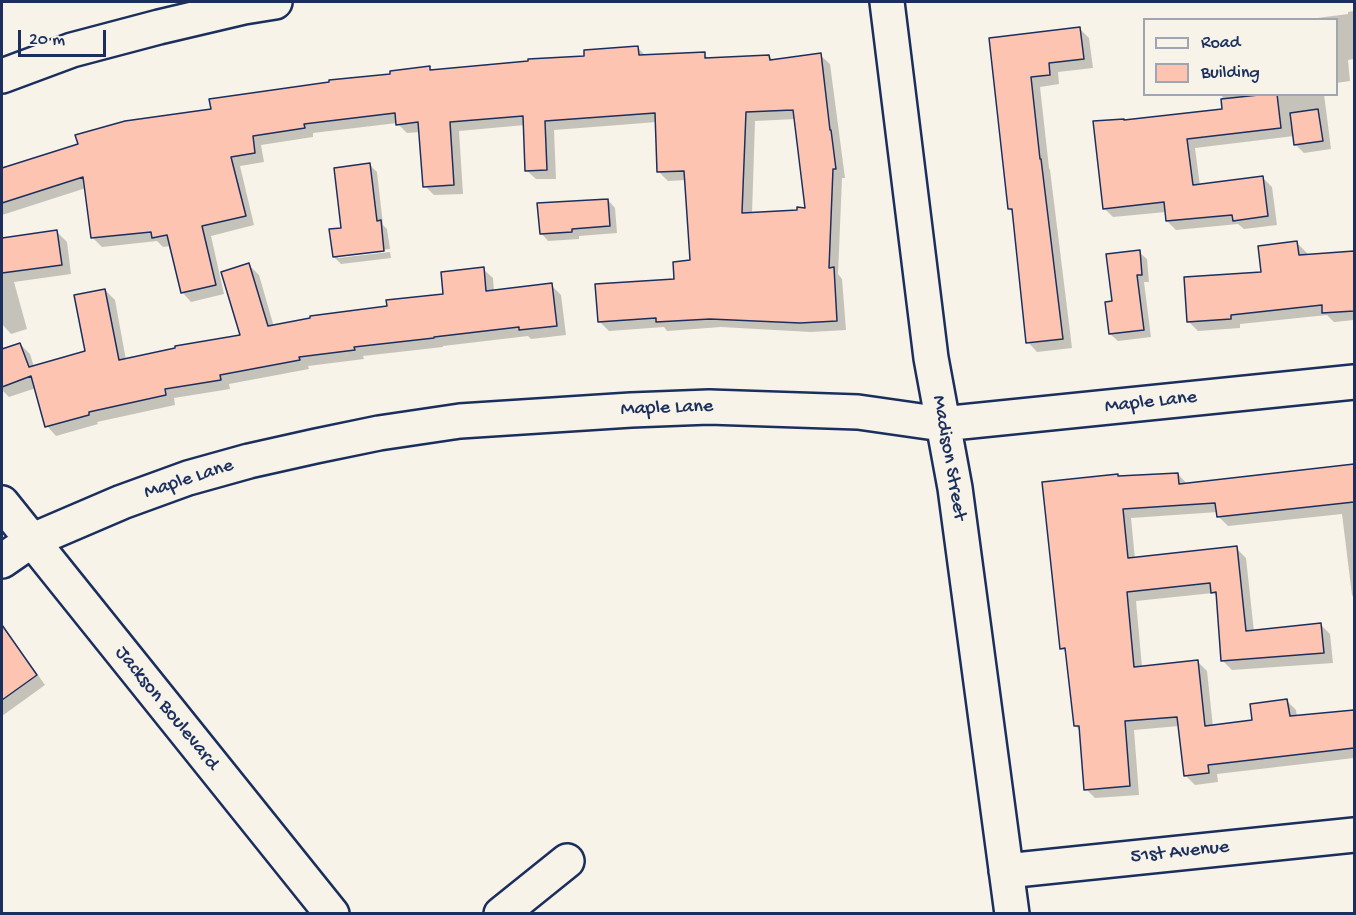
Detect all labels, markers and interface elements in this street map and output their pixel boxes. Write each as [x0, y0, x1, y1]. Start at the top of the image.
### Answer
scale bar [21, 18, 110, 56]
legend [1143, 18, 1338, 96]
text: 20 m [29, 30, 65, 51]
text: Road [1201, 33, 1240, 54]
text: Building [1201, 63, 1260, 84]
street label: Maple Lane [1104, 386, 1198, 420]
street label: Madison Street [925, 394, 971, 522]
street label: Maple Lane [620, 395, 714, 423]
street label: Maple Lane [141, 454, 237, 506]
street label: Jackson Boulevard [109, 642, 223, 776]
street label: 51st Avenue [1130, 836, 1230, 870]

